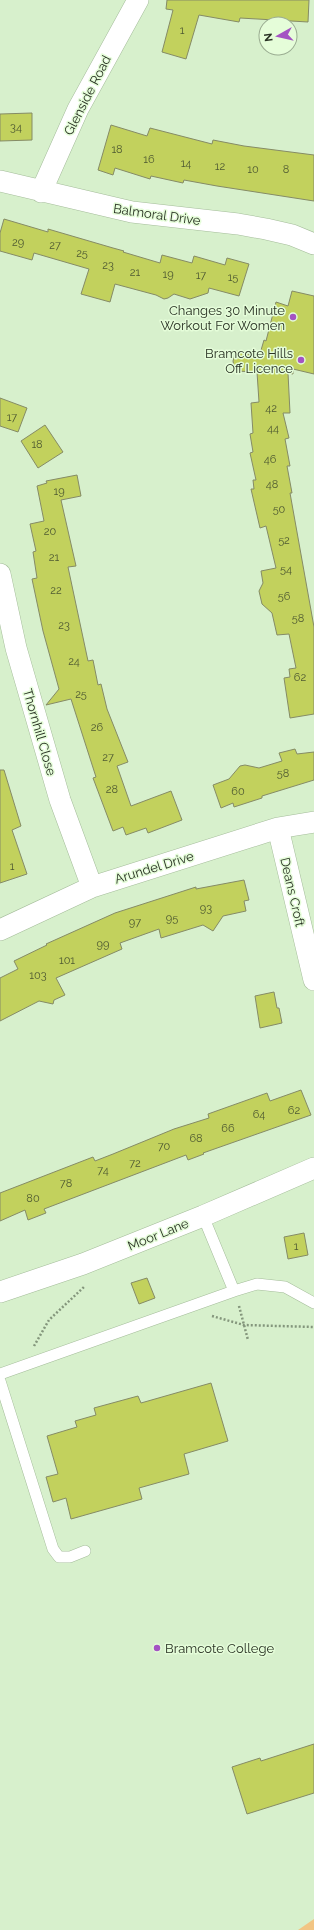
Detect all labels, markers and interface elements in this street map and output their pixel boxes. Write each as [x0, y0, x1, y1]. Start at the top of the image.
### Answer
north arrow [258, 16, 298, 56]
house number: 1 [180, 24, 185, 37]
text: N [262, 32, 276, 42]
street label: Glenside Road [61, 53, 114, 138]
house number: 34 [10, 121, 22, 134]
house number: 18 [111, 143, 123, 156]
house number: 16 [143, 153, 155, 166]
house number: 14 [181, 157, 191, 170]
house number: 12 [215, 160, 225, 173]
house number: 10 [247, 163, 259, 176]
house number: 8 [283, 163, 289, 176]
street label: Balmoral Drive [112, 201, 202, 228]
house number: 29 [12, 236, 24, 249]
house number: 27 [49, 239, 61, 252]
house number: 25 [76, 247, 88, 260]
house number: 23 [102, 259, 114, 272]
house number: 21 [130, 266, 141, 279]
house number: 19 [162, 268, 174, 281]
house number: 17 [196, 269, 206, 282]
house number: 15 [228, 271, 238, 284]
place label: Changes 30 Minute Workout For Women [161, 303, 285, 333]
marker: Changes 30 Minute Workout For Women [288, 312, 298, 322]
place label: Bramcote Hills Off Licence [205, 346, 293, 376]
marker: Bramcote Hills Off Licence [296, 355, 306, 365]
house number: 42 [265, 402, 277, 415]
house number: 17 [7, 411, 17, 424]
house number: 44 [267, 422, 279, 435]
house number: 18 [31, 438, 43, 451]
house number: 46 [264, 453, 277, 466]
house number: 48 [266, 478, 278, 491]
house number: 19 [53, 485, 65, 498]
house number: 50 [273, 503, 286, 516]
house number: 20 [44, 525, 56, 538]
house number: 52 [278, 534, 290, 547]
house number: 21 [49, 551, 60, 564]
house number: 54 [280, 563, 292, 576]
house number: 22 [50, 584, 62, 597]
house number: 56 [278, 590, 291, 603]
house number: 58 [292, 612, 304, 625]
house number: 23 [58, 619, 70, 632]
house number: 24 [68, 655, 80, 668]
house number: 62 [294, 671, 306, 684]
street label: Thornhill Close [20, 687, 59, 778]
house number: 25 [75, 688, 87, 701]
house number: 26 [91, 721, 104, 734]
house number: 27 [102, 751, 114, 764]
house number: 58 [277, 767, 289, 780]
house number: 28 [106, 783, 118, 796]
house number: 60 [231, 785, 245, 798]
street label: Arundel Drive [113, 848, 196, 887]
street label: Deans Croft [277, 856, 308, 929]
house number: 1 [10, 860, 15, 873]
house number: 93 [200, 902, 212, 915]
house number: 95 [166, 912, 178, 925]
house number: 97 [129, 916, 141, 929]
house number: 99 [97, 938, 109, 951]
house number: 101 [59, 954, 75, 967]
house number: 103 [29, 969, 47, 982]
house number: 62 [288, 1104, 300, 1117]
house number: 64 [253, 1108, 265, 1121]
house number: 66 [221, 1122, 235, 1135]
house number: 68 [189, 1132, 203, 1145]
house number: 70 [158, 1140, 171, 1153]
house number: 72 [129, 1157, 141, 1170]
house number: 74 [97, 1164, 109, 1177]
house number: 78 [60, 1177, 72, 1190]
house number: 80 [26, 1192, 40, 1205]
street label: Moor Lane [126, 1215, 191, 1253]
house number: 1 [294, 1240, 299, 1253]
place label: Bramcote College [165, 1641, 275, 1656]
marker: Bramcote College [152, 1643, 162, 1653]

